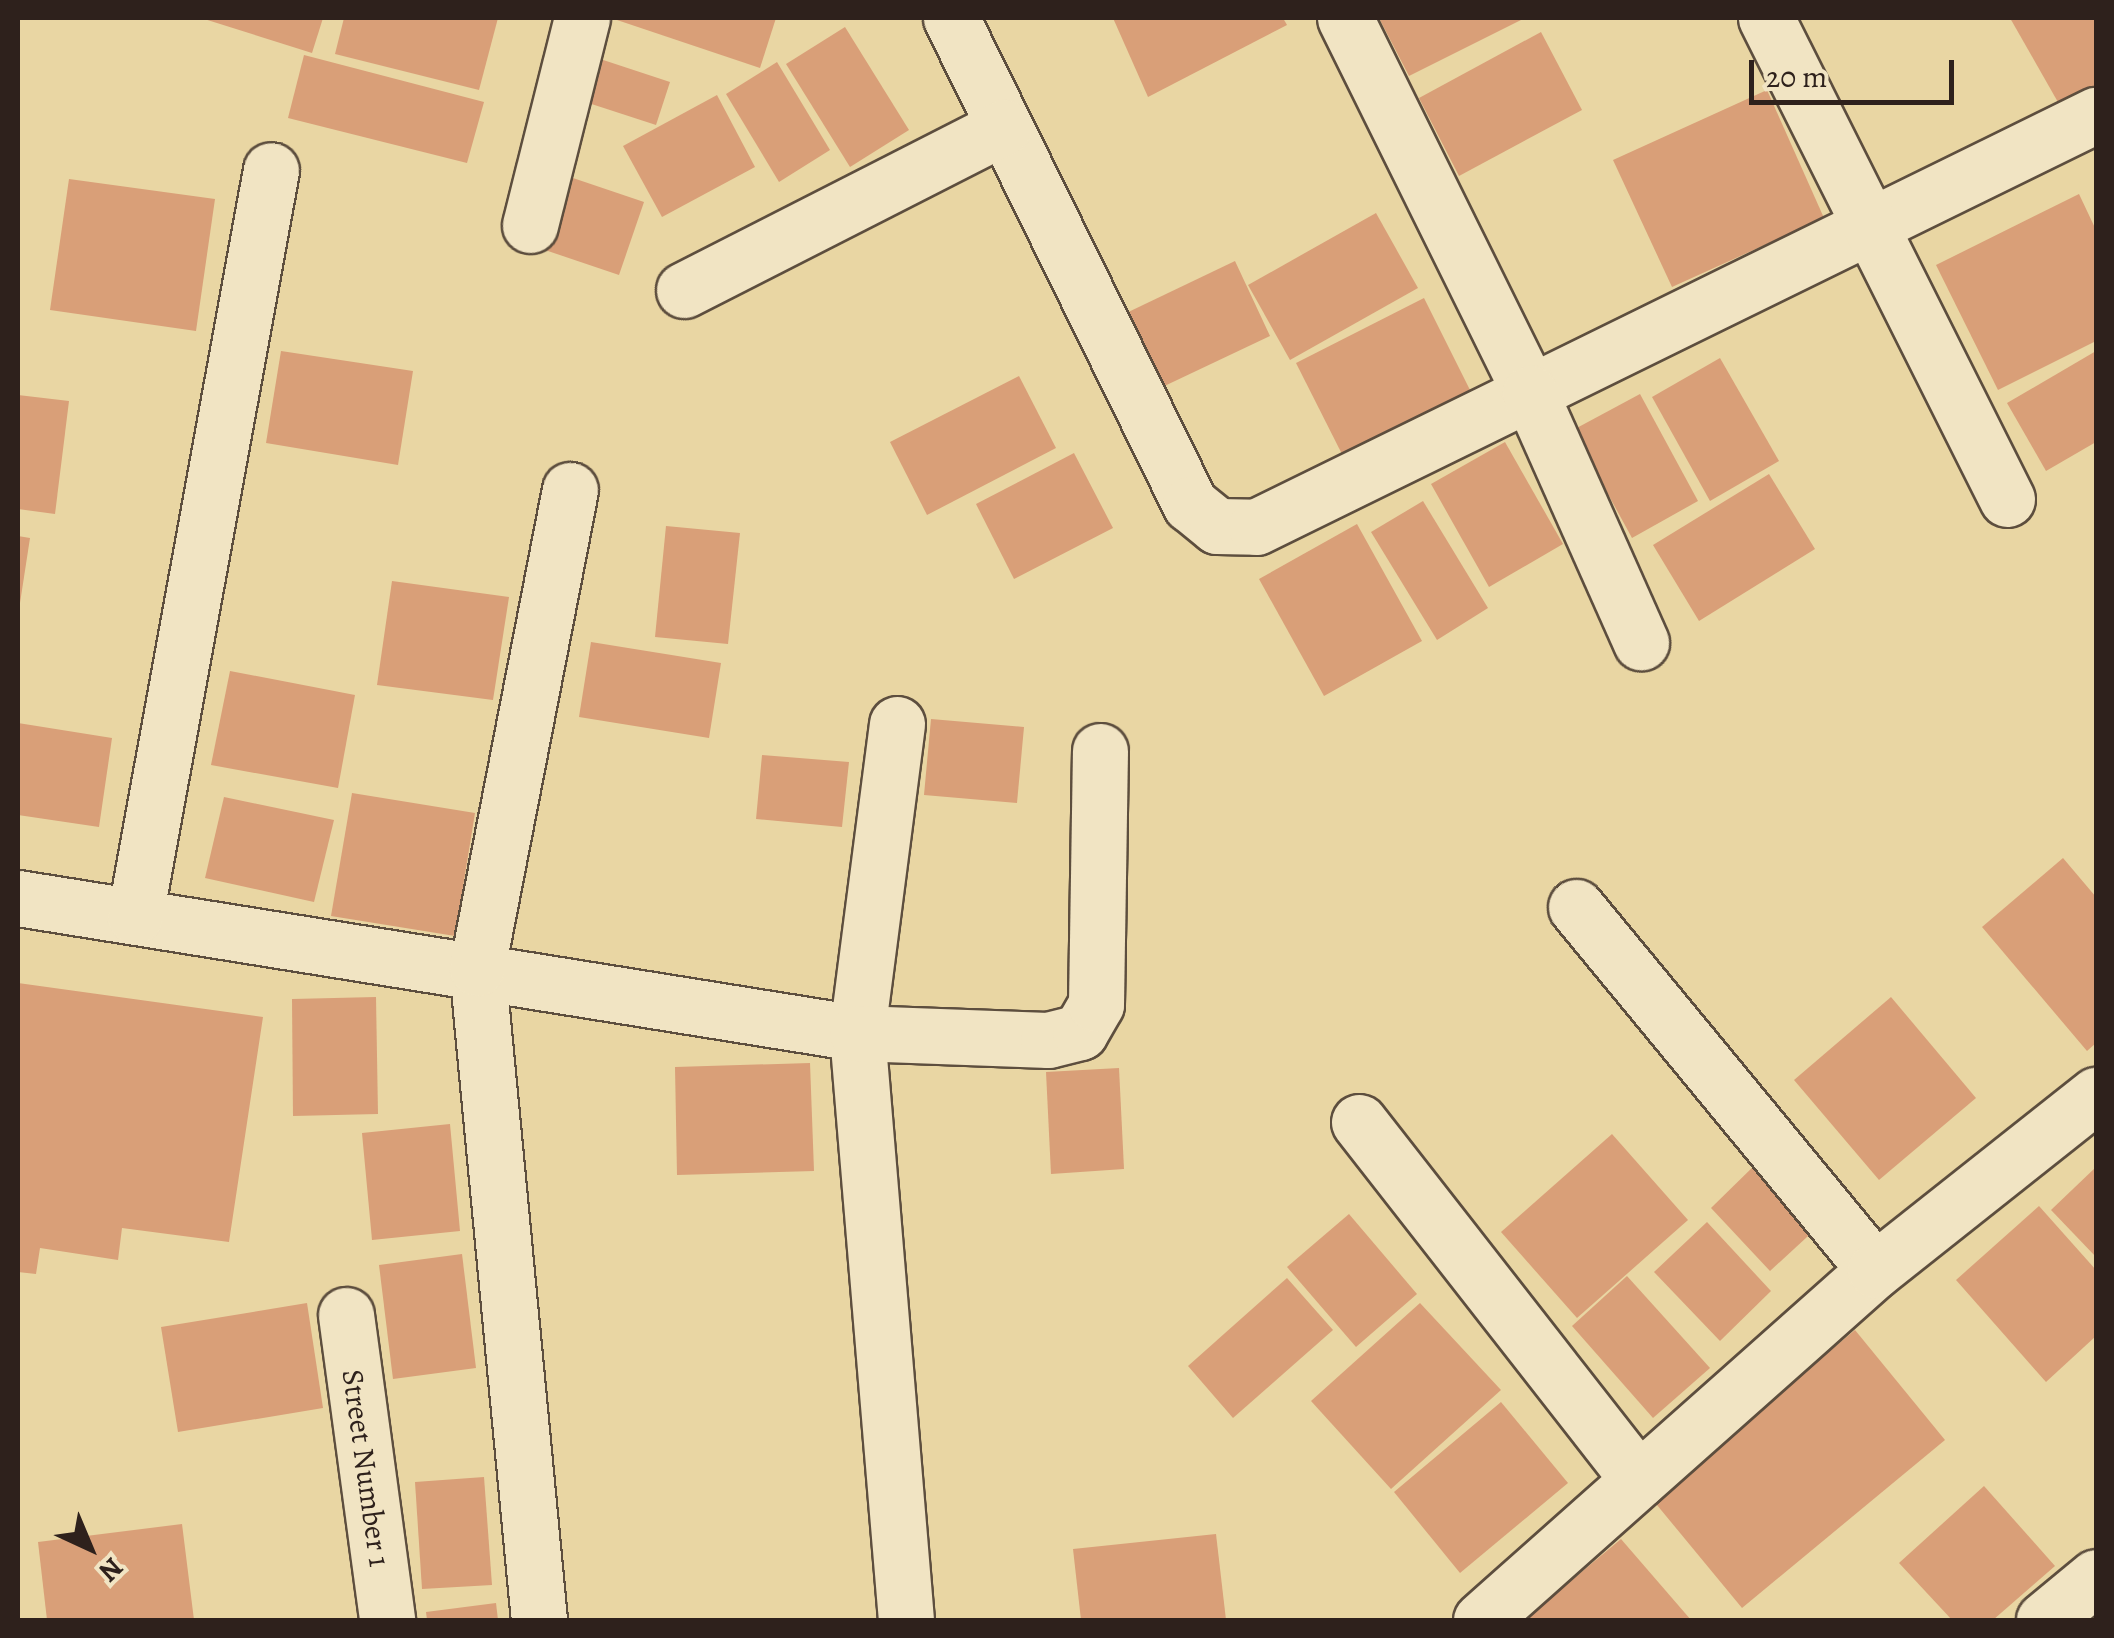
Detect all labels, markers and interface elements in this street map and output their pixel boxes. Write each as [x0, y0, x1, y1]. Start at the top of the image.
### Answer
scale bar [1754, 40, 1959, 102]
text: 20 m [1766, 57, 1827, 97]
street label: Street Number 1 [334, 1367, 398, 1569]
north arrow [40, 1498, 140, 1598]
text: N [90, 1549, 131, 1590]

